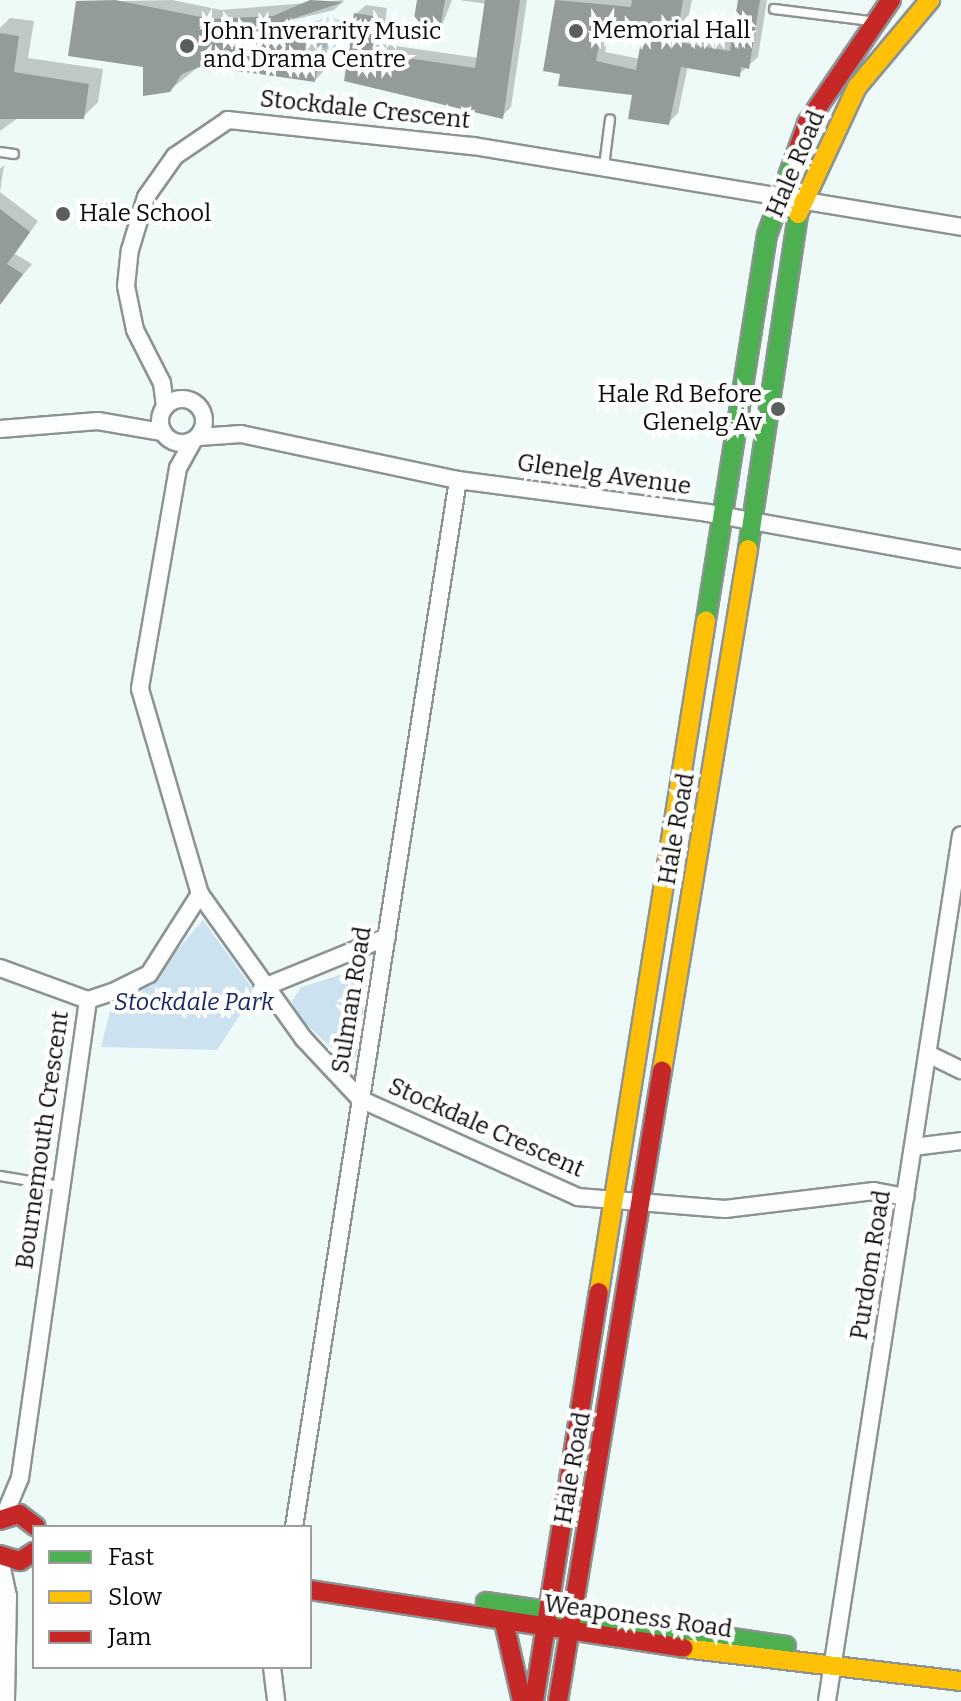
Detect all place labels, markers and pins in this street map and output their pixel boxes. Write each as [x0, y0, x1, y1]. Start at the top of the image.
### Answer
place label: Memorial Hall [592, 17, 750, 45]
place label: John Inverarity Music and Drama Centre [203, 18, 441, 74]
marker: Memorial Hall [567, 22, 585, 40]
marker: John Inverarity Music and Drama Centre [178, 37, 196, 55]
place label: Hale School [79, 200, 211, 228]
marker: Hale School [54, 205, 72, 223]
place label: Hale Rd Before Glenelg Av [598, 381, 762, 437]
marker: Hale Rd Before Glenelg Av [769, 400, 787, 418]

